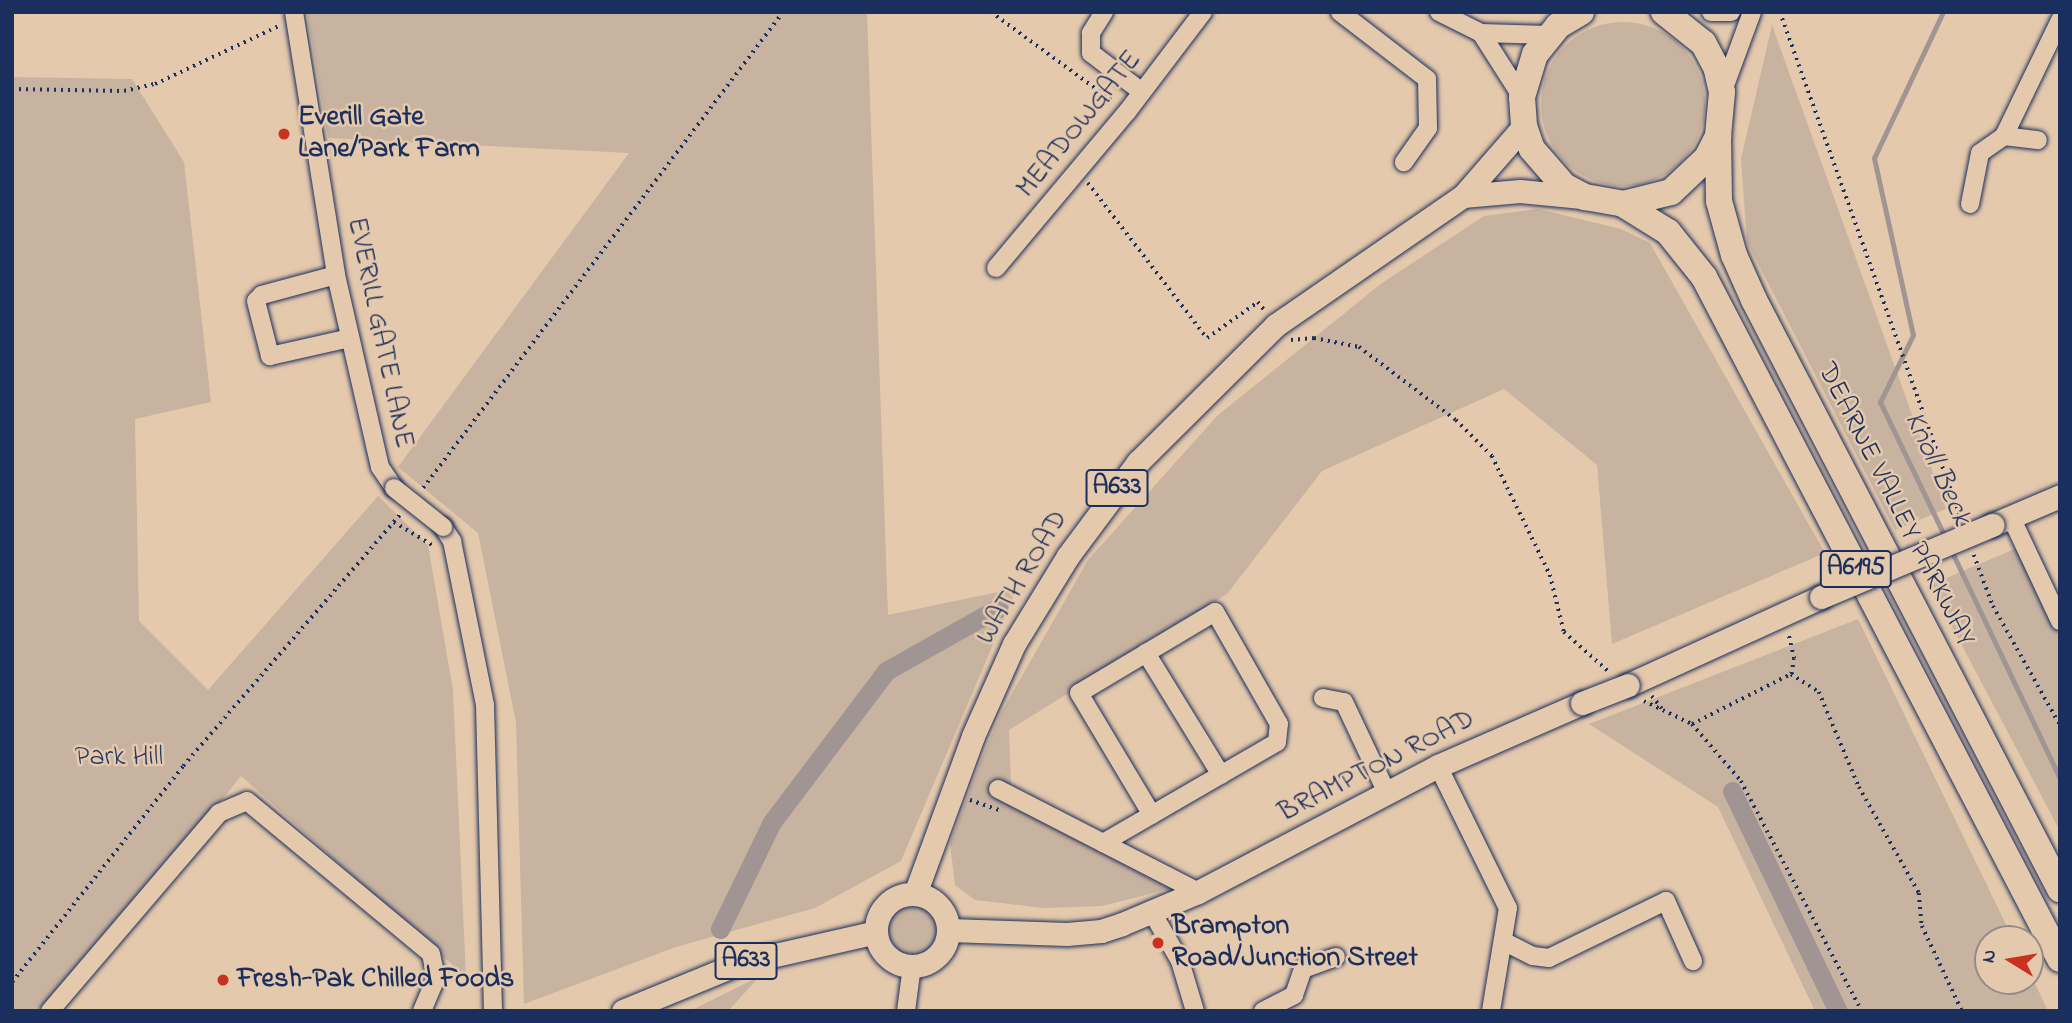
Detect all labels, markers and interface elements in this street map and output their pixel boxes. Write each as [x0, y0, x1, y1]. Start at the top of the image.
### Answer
street label: MEADOWGATE [1010, 45, 1150, 205]
place label: Everill Gate Lane/Park Farm [298, 101, 480, 167]
marker: Everill Gate Lane/Park Farm [276, 126, 292, 142]
street label: EVERILL GATE LANE [338, 214, 420, 452]
street label: DEARNE VALLEY PARKWAY [1809, 358, 1981, 652]
water label: Knoll Beck [1895, 406, 1979, 532]
road number: A633 [1086, 466, 1148, 510]
street label: WATH ROAD [970, 505, 1076, 651]
road number: A6195 [1819, 547, 1893, 592]
street label: BRAMPTON ROAD [1273, 703, 1481, 831]
park label: Park Hill [75, 741, 163, 775]
place label: Brampton Road/Junction Street [1172, 910, 1418, 976]
north arrow [1974, 925, 2044, 995]
marker: Brampton Road/Junction Street [1150, 935, 1166, 951]
road number: A633 [714, 938, 778, 984]
text: N [1975, 947, 2004, 965]
place label: Fresh-Pak Chilled Foods [237, 963, 514, 997]
marker: Fresh-Pak Chilled Foods [215, 972, 231, 988]

